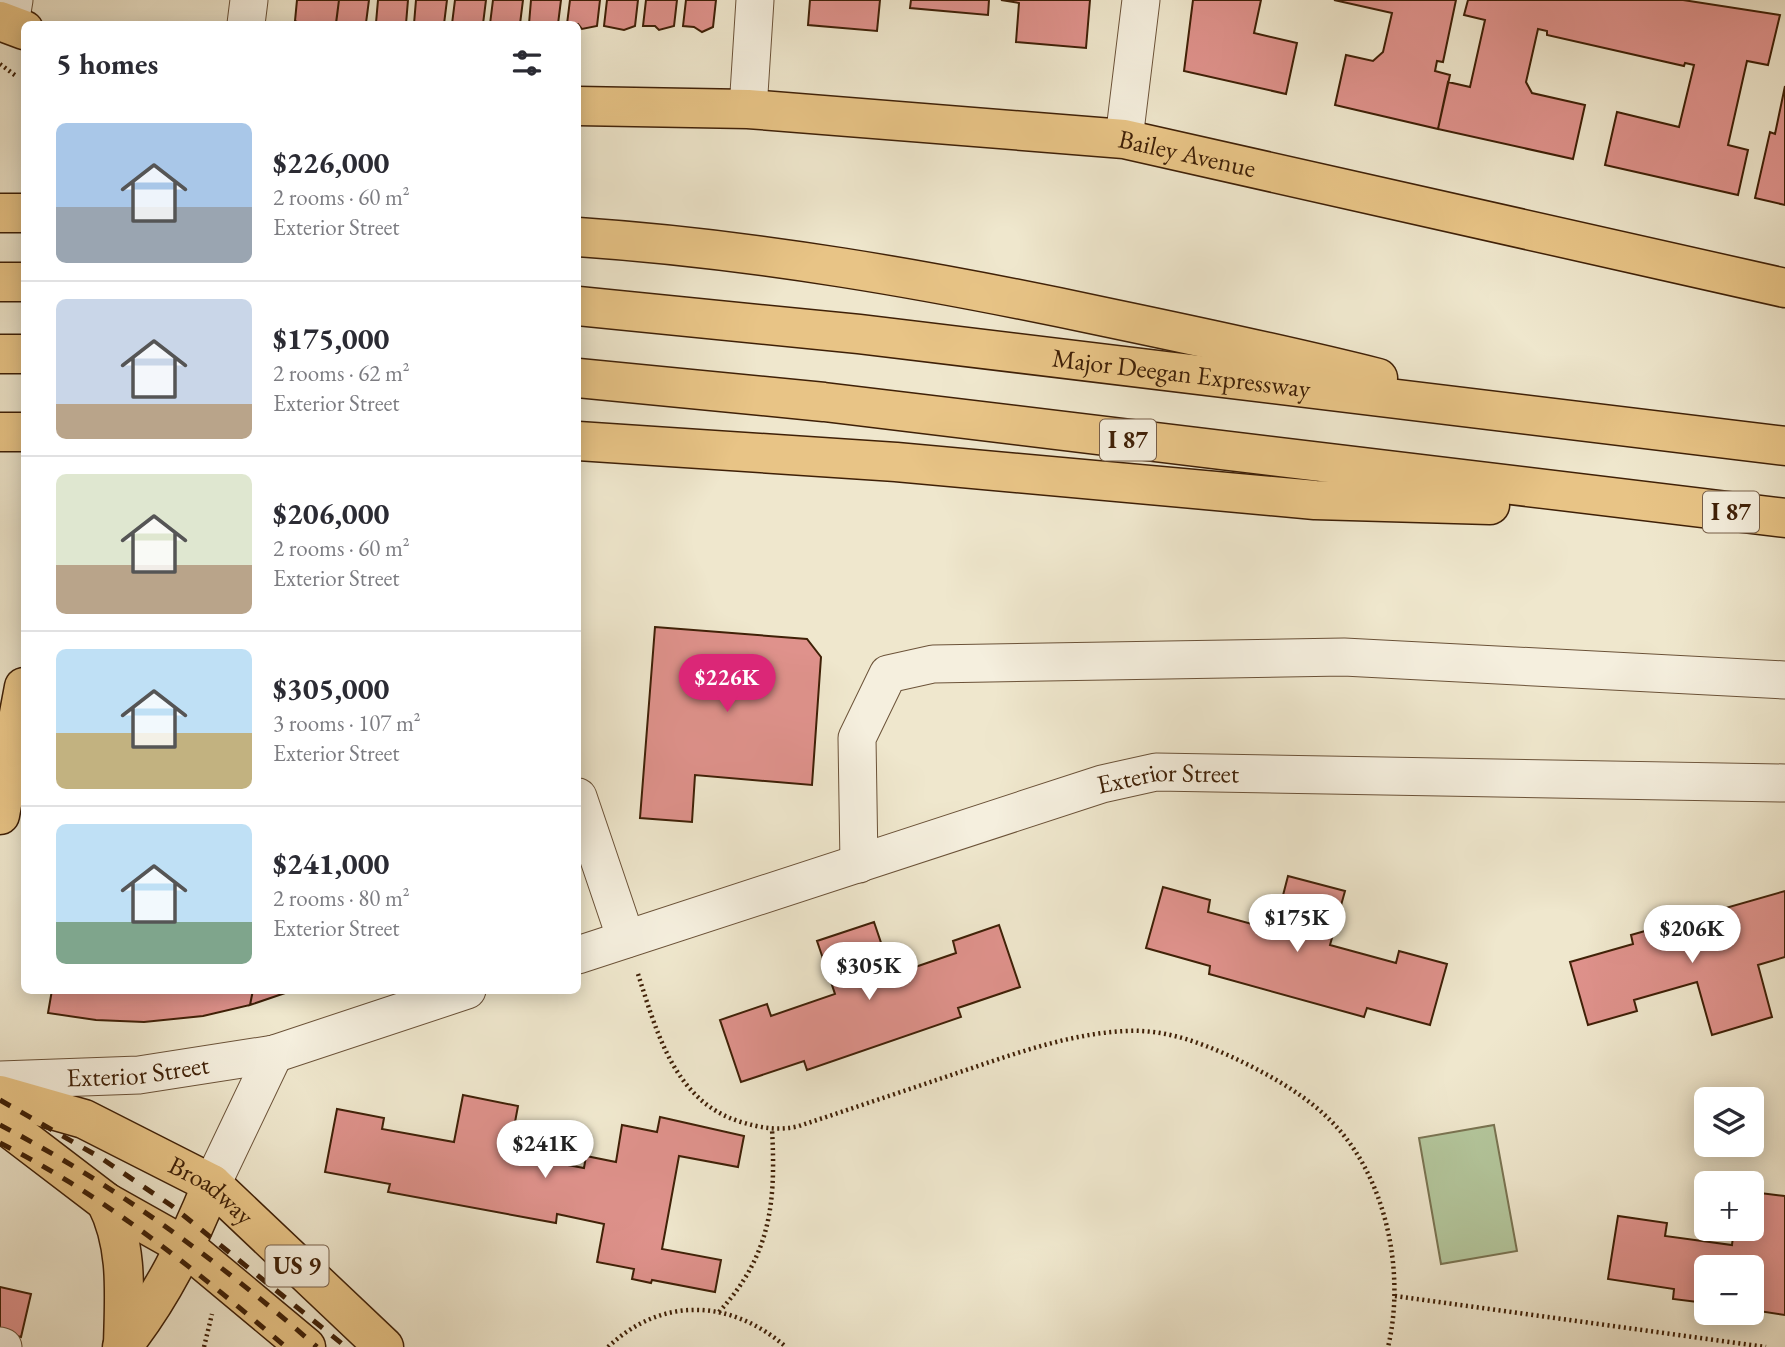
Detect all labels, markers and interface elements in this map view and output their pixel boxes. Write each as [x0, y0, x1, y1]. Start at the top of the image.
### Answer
text: 5 homes [56, 44, 158, 83]
icon: filters [508, 44, 546, 82]
street label: Bailey Avenue [1115, 121, 1259, 185]
text: $226,000 [273, 143, 389, 182]
icon: home [112, 151, 196, 235]
text: 2 rooms · 60 m² [273, 182, 410, 212]
text: Exterior Street [273, 212, 400, 242]
text: $175,000 [273, 319, 389, 358]
icon: home [112, 327, 196, 411]
street label: Major Deegan Expressway [1050, 340, 1313, 406]
text: 2 rooms · 62 m² [273, 358, 410, 388]
text: Exterior Street [273, 388, 400, 418]
road number: I 87 [1100, 419, 1156, 460]
road number: I 87 [1703, 491, 1759, 532]
text: $206,000 [273, 494, 389, 533]
icon: home [112, 502, 196, 586]
text: 2 rooms · 60 m² [273, 533, 410, 563]
text: Exterior Street [273, 563, 400, 593]
pin: $226K [678, 654, 776, 714]
text: $226K [695, 662, 759, 692]
text: $305,000 [273, 669, 389, 708]
icon: home [112, 677, 196, 761]
text: 3 rooms · 107 m² [273, 708, 421, 738]
text: Exterior Street [273, 738, 400, 768]
street label: Exterior Street [1094, 755, 1239, 802]
text: $241,000 [273, 844, 389, 883]
icon: home [112, 852, 196, 936]
text: 2 rooms · 80 m² [273, 883, 410, 913]
pin: $175K [1248, 894, 1346, 954]
text: $175K [1265, 902, 1329, 932]
pin: $206K [1643, 906, 1741, 965]
text: Exterior Street [273, 913, 400, 943]
text: $206K [1660, 913, 1724, 943]
pin: $305K [820, 942, 918, 1002]
text: $305K [837, 950, 901, 980]
street label: Exterior Street [66, 1047, 211, 1095]
map controls [1694, 1087, 1764, 1325]
button: layers [1694, 1087, 1764, 1157]
pin: $241K [496, 1120, 594, 1180]
text: $241K [513, 1128, 577, 1158]
street label: Broadway [163, 1148, 262, 1233]
button: + [1694, 1171, 1764, 1241]
road number: US 9 [266, 1246, 328, 1286]
button: − [1694, 1255, 1764, 1325]

